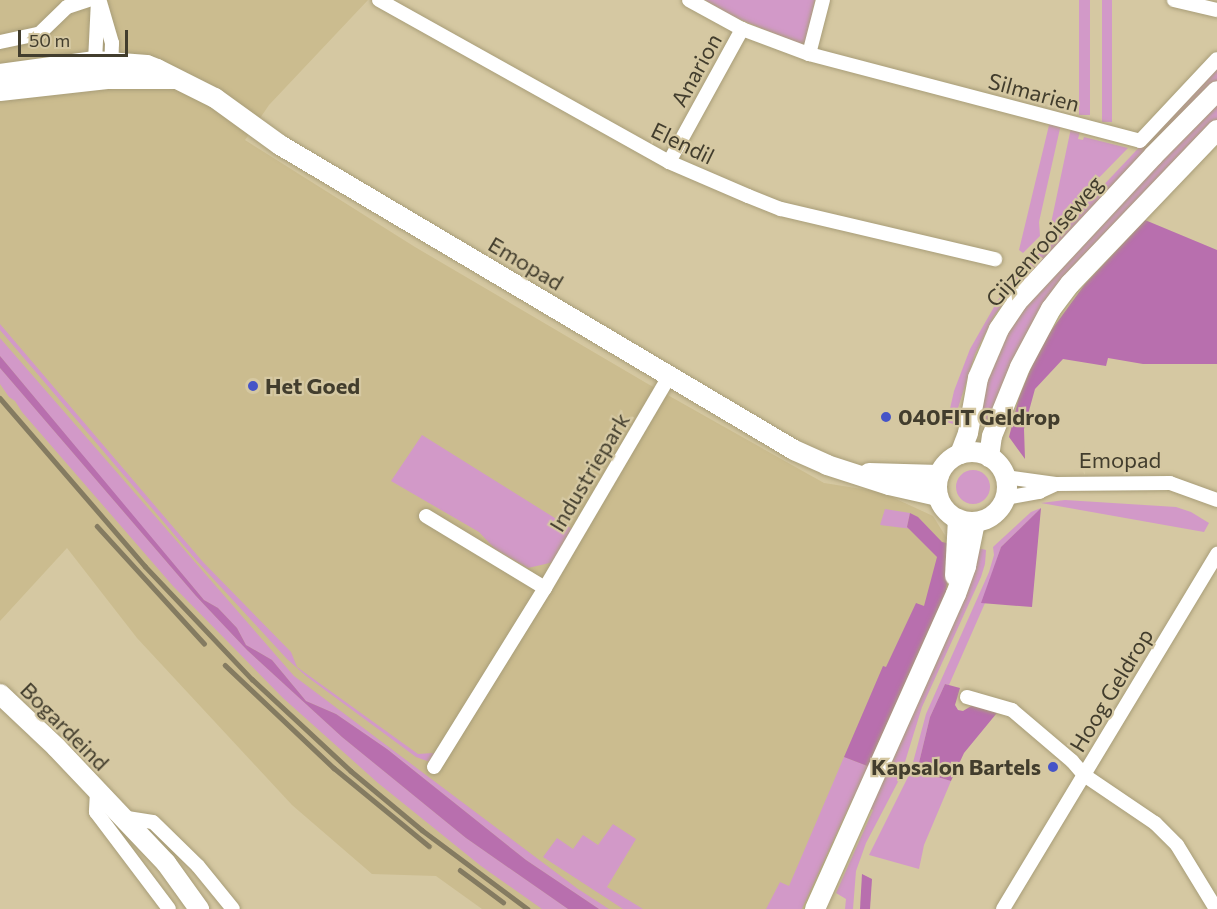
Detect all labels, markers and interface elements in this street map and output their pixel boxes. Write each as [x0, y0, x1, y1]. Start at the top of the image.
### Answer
scale bar [21, 18, 130, 56]
text: 50 m [29, 29, 70, 51]
street label: Anarion [665, 29, 727, 111]
street label: Silmarien [985, 67, 1083, 117]
street label: Elendil [647, 116, 719, 170]
street label: Gijzenrooiseweg [980, 170, 1108, 312]
street label: Emopad [484, 230, 568, 296]
place label: Het Goed [265, 373, 360, 399]
marker: Het Goed [246, 379, 260, 393]
place label: 040FIT Geldrop [898, 404, 1060, 430]
street label: Industriepark [543, 408, 635, 536]
marker: 040FIT Geldrop [879, 410, 893, 424]
street label: Emopad [1079, 447, 1161, 473]
street label: Hoog Geldrop [1064, 623, 1158, 757]
street label: Bogardeind [15, 676, 115, 776]
place label: Kapsalon Bartels [871, 754, 1041, 780]
marker: Kapsalon Bartels [1046, 760, 1060, 774]

